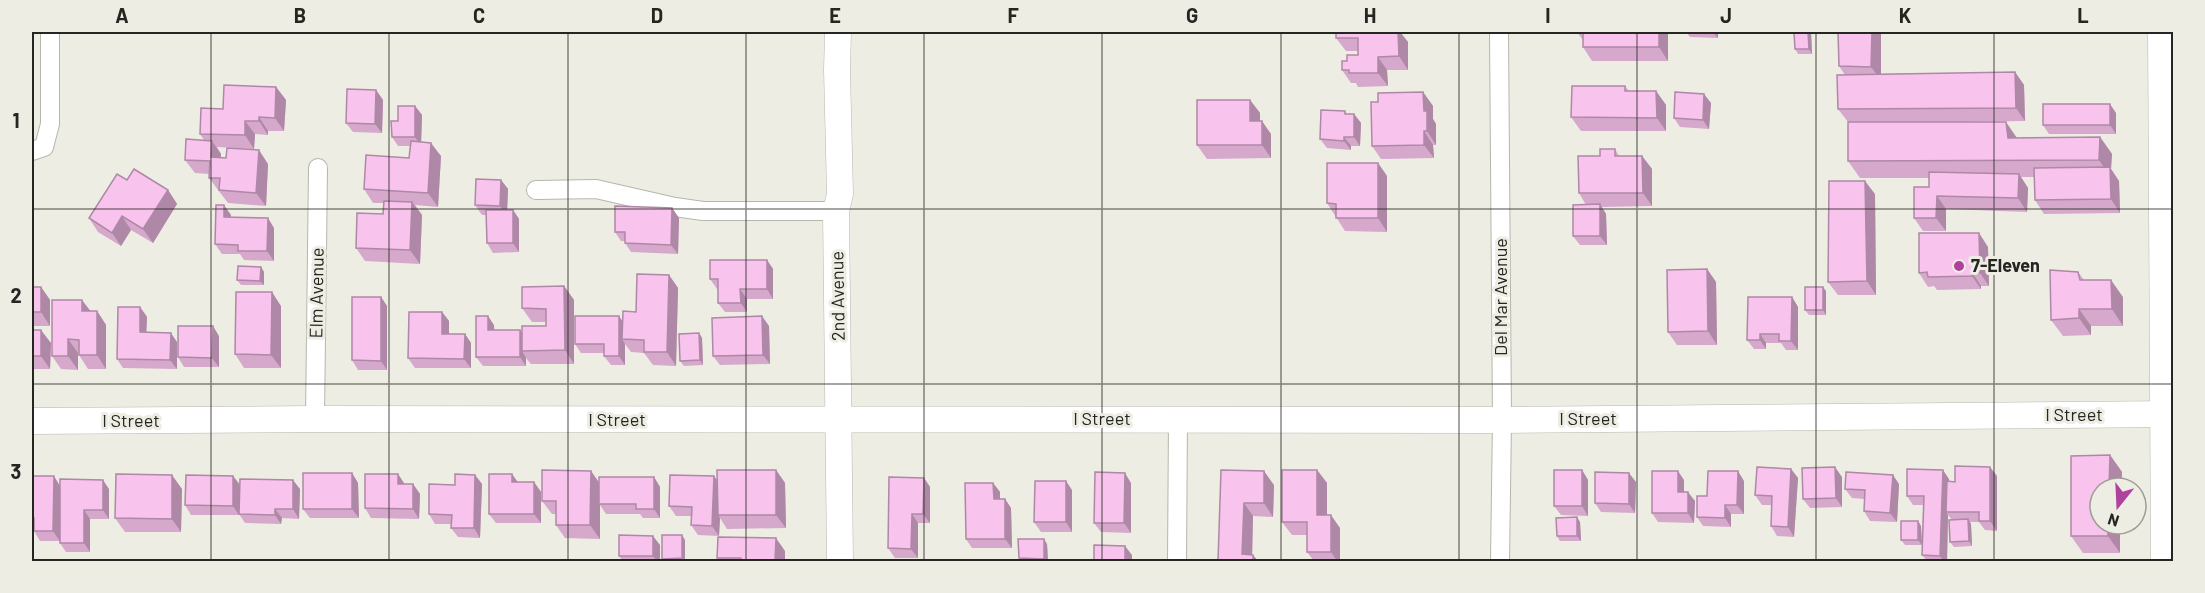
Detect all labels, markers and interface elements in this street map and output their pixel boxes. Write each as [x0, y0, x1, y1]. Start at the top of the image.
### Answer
text: A [115, 3, 129, 27]
text: B [294, 3, 306, 27]
text: C [473, 3, 485, 27]
text: D [651, 3, 663, 27]
text: E [829, 3, 841, 27]
text: F [1007, 3, 1019, 27]
text: G [1186, 3, 1198, 27]
text: H [1364, 3, 1376, 27]
text: I [1545, 3, 1551, 27]
text: J [1720, 3, 1732, 27]
text: K [1899, 3, 1912, 27]
text: L [2077, 3, 2089, 27]
text: 1 [12, 108, 20, 132]
street label: Del Mar Avenue [1489, 238, 1511, 356]
street label: Elm Avenue [304, 247, 328, 339]
street label: 2nd Avenue [825, 251, 849, 341]
place label: 7-Eleven [1971, 254, 2040, 276]
marker: 7-Eleven [1952, 259, 1966, 273]
text: 2 [10, 283, 22, 307]
street label: I Street [2045, 403, 2103, 425]
street label: I Street [1073, 407, 1131, 429]
street label: I Street [1559, 407, 1617, 429]
street label: I Street [588, 408, 646, 430]
street label: I Street [102, 409, 160, 431]
text: 3 [11, 459, 21, 483]
north arrow [2088, 476, 2148, 536]
text: N [2105, 510, 2121, 531]

